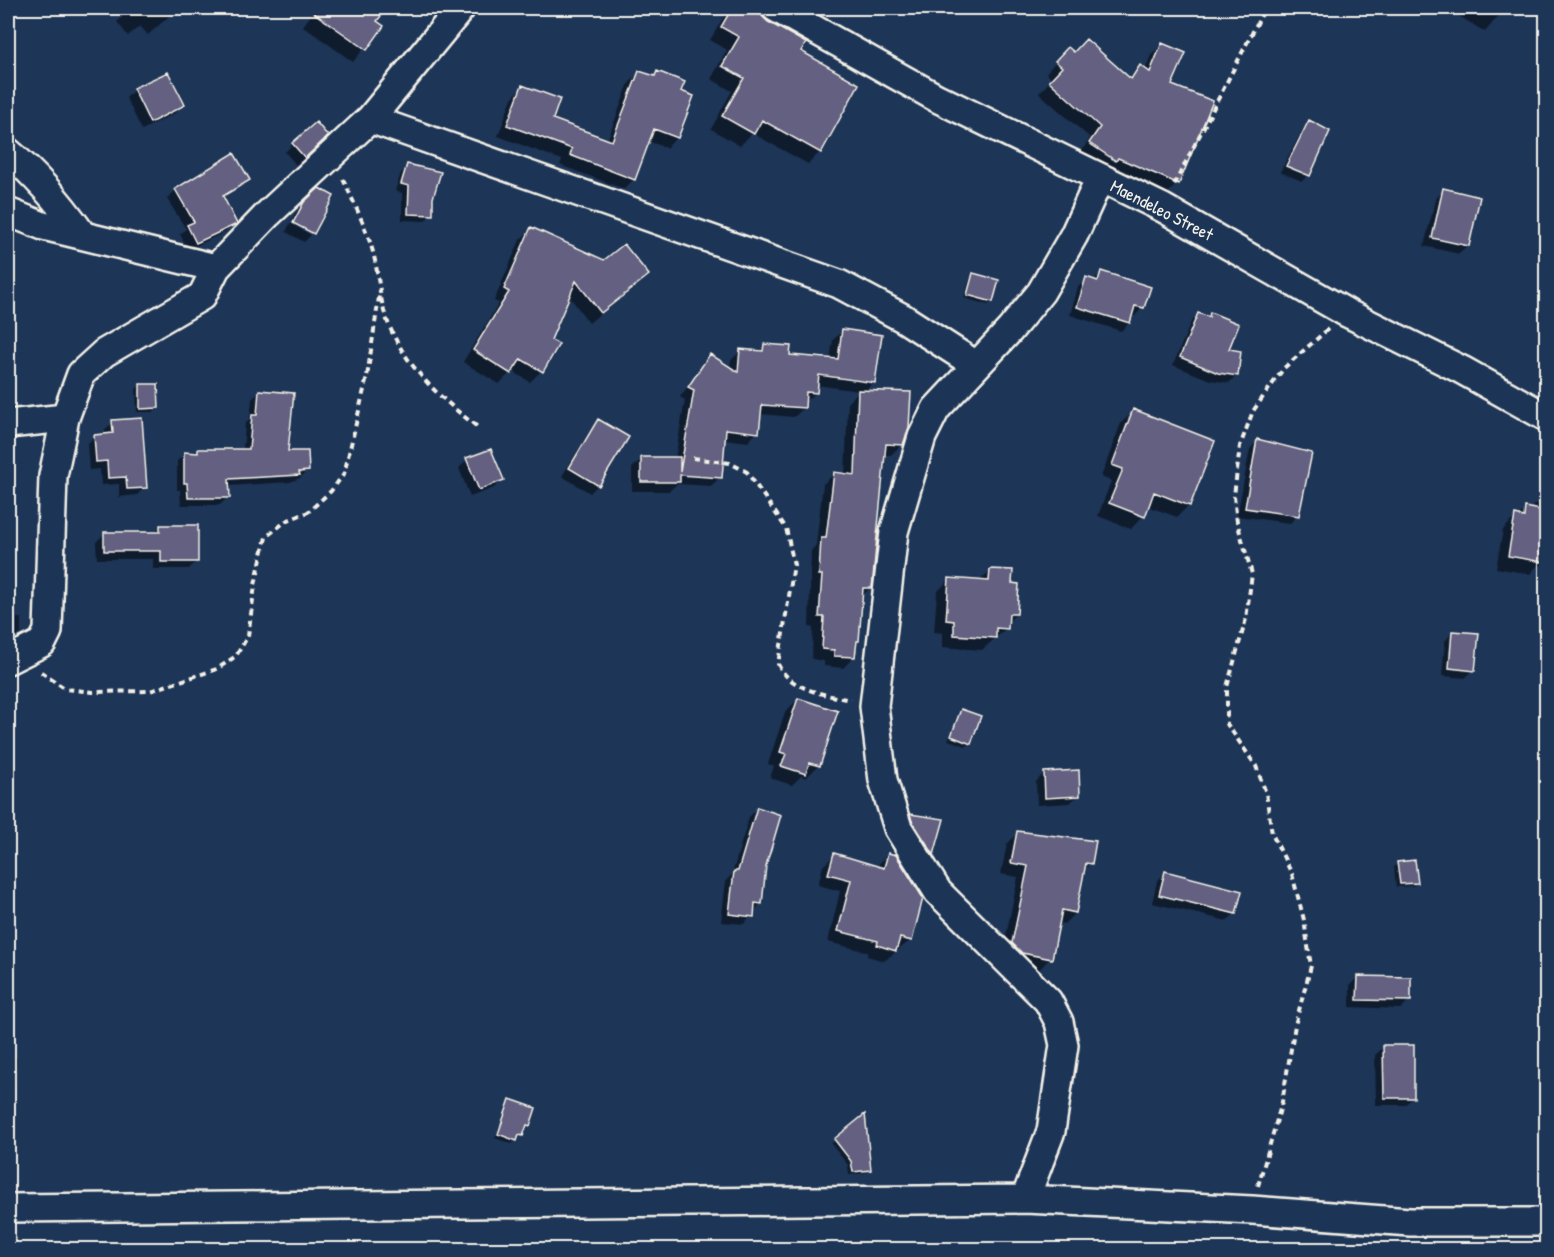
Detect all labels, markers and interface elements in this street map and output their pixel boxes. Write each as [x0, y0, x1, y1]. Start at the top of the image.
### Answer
street label: Maendeleo Street [1106, 173, 1219, 247]

